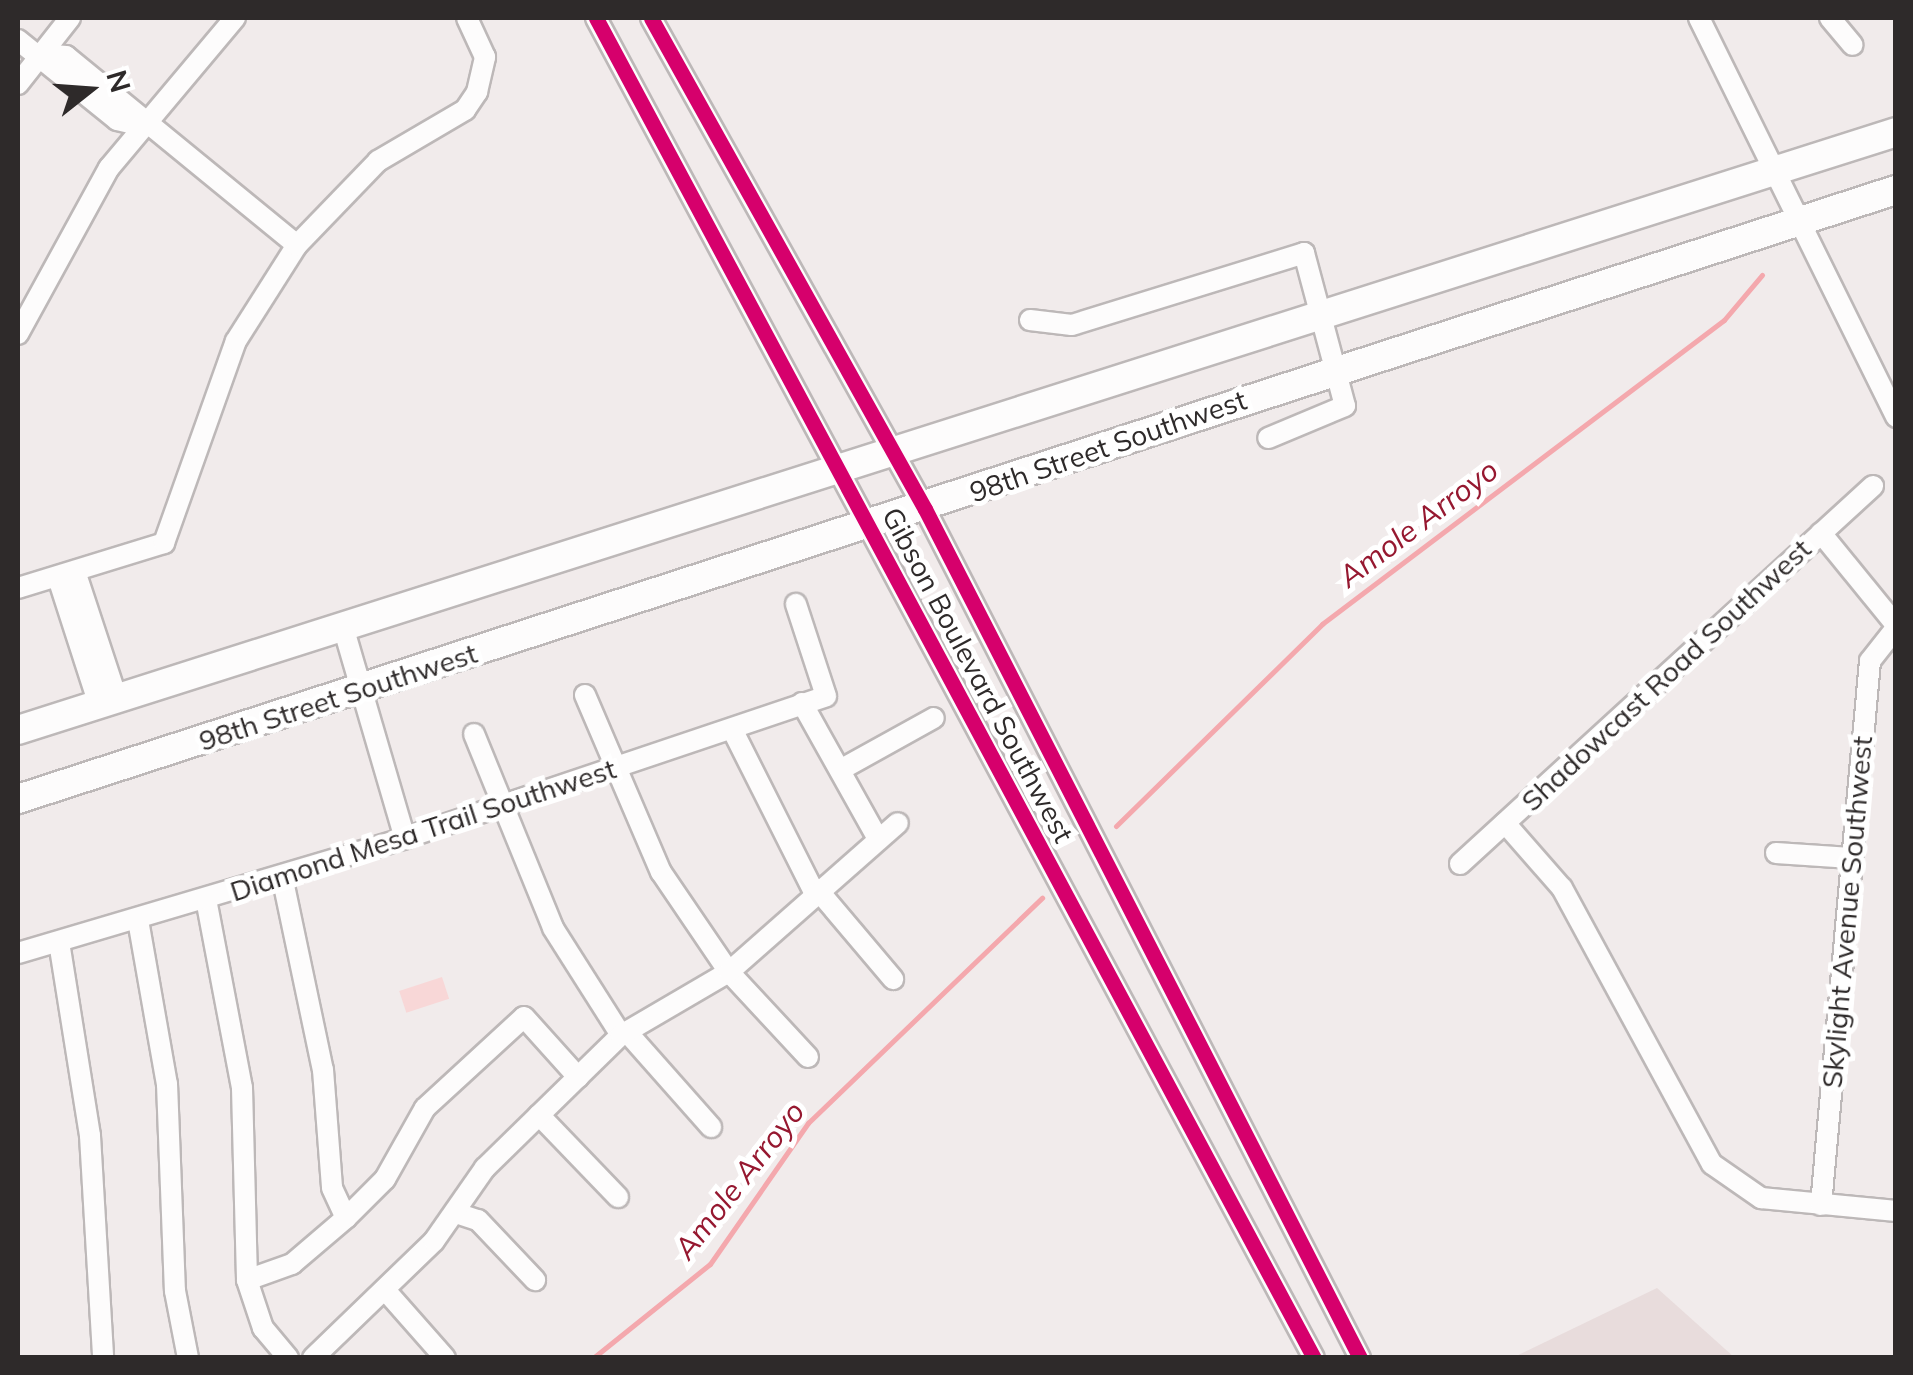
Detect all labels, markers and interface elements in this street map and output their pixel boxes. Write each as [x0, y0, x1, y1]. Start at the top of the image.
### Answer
north arrow [40, 40, 140, 140]
text: N [99, 66, 139, 96]
street label: 98th Street Southwest [965, 383, 1251, 509]
water label: Amole Arroyo [1331, 451, 1505, 595]
street label: Gibson Boulevard Southwest [875, 502, 1081, 848]
street label: Shadowcast Road Southwest [1514, 532, 1818, 818]
street label: 98th Street Southwest [195, 636, 481, 758]
street label: Skylight Avenue Southwest [1815, 735, 1879, 1089]
street label: Diamond Mesa Trail Southwest [226, 752, 620, 908]
water label: Amole Arroyo [666, 1094, 812, 1266]

